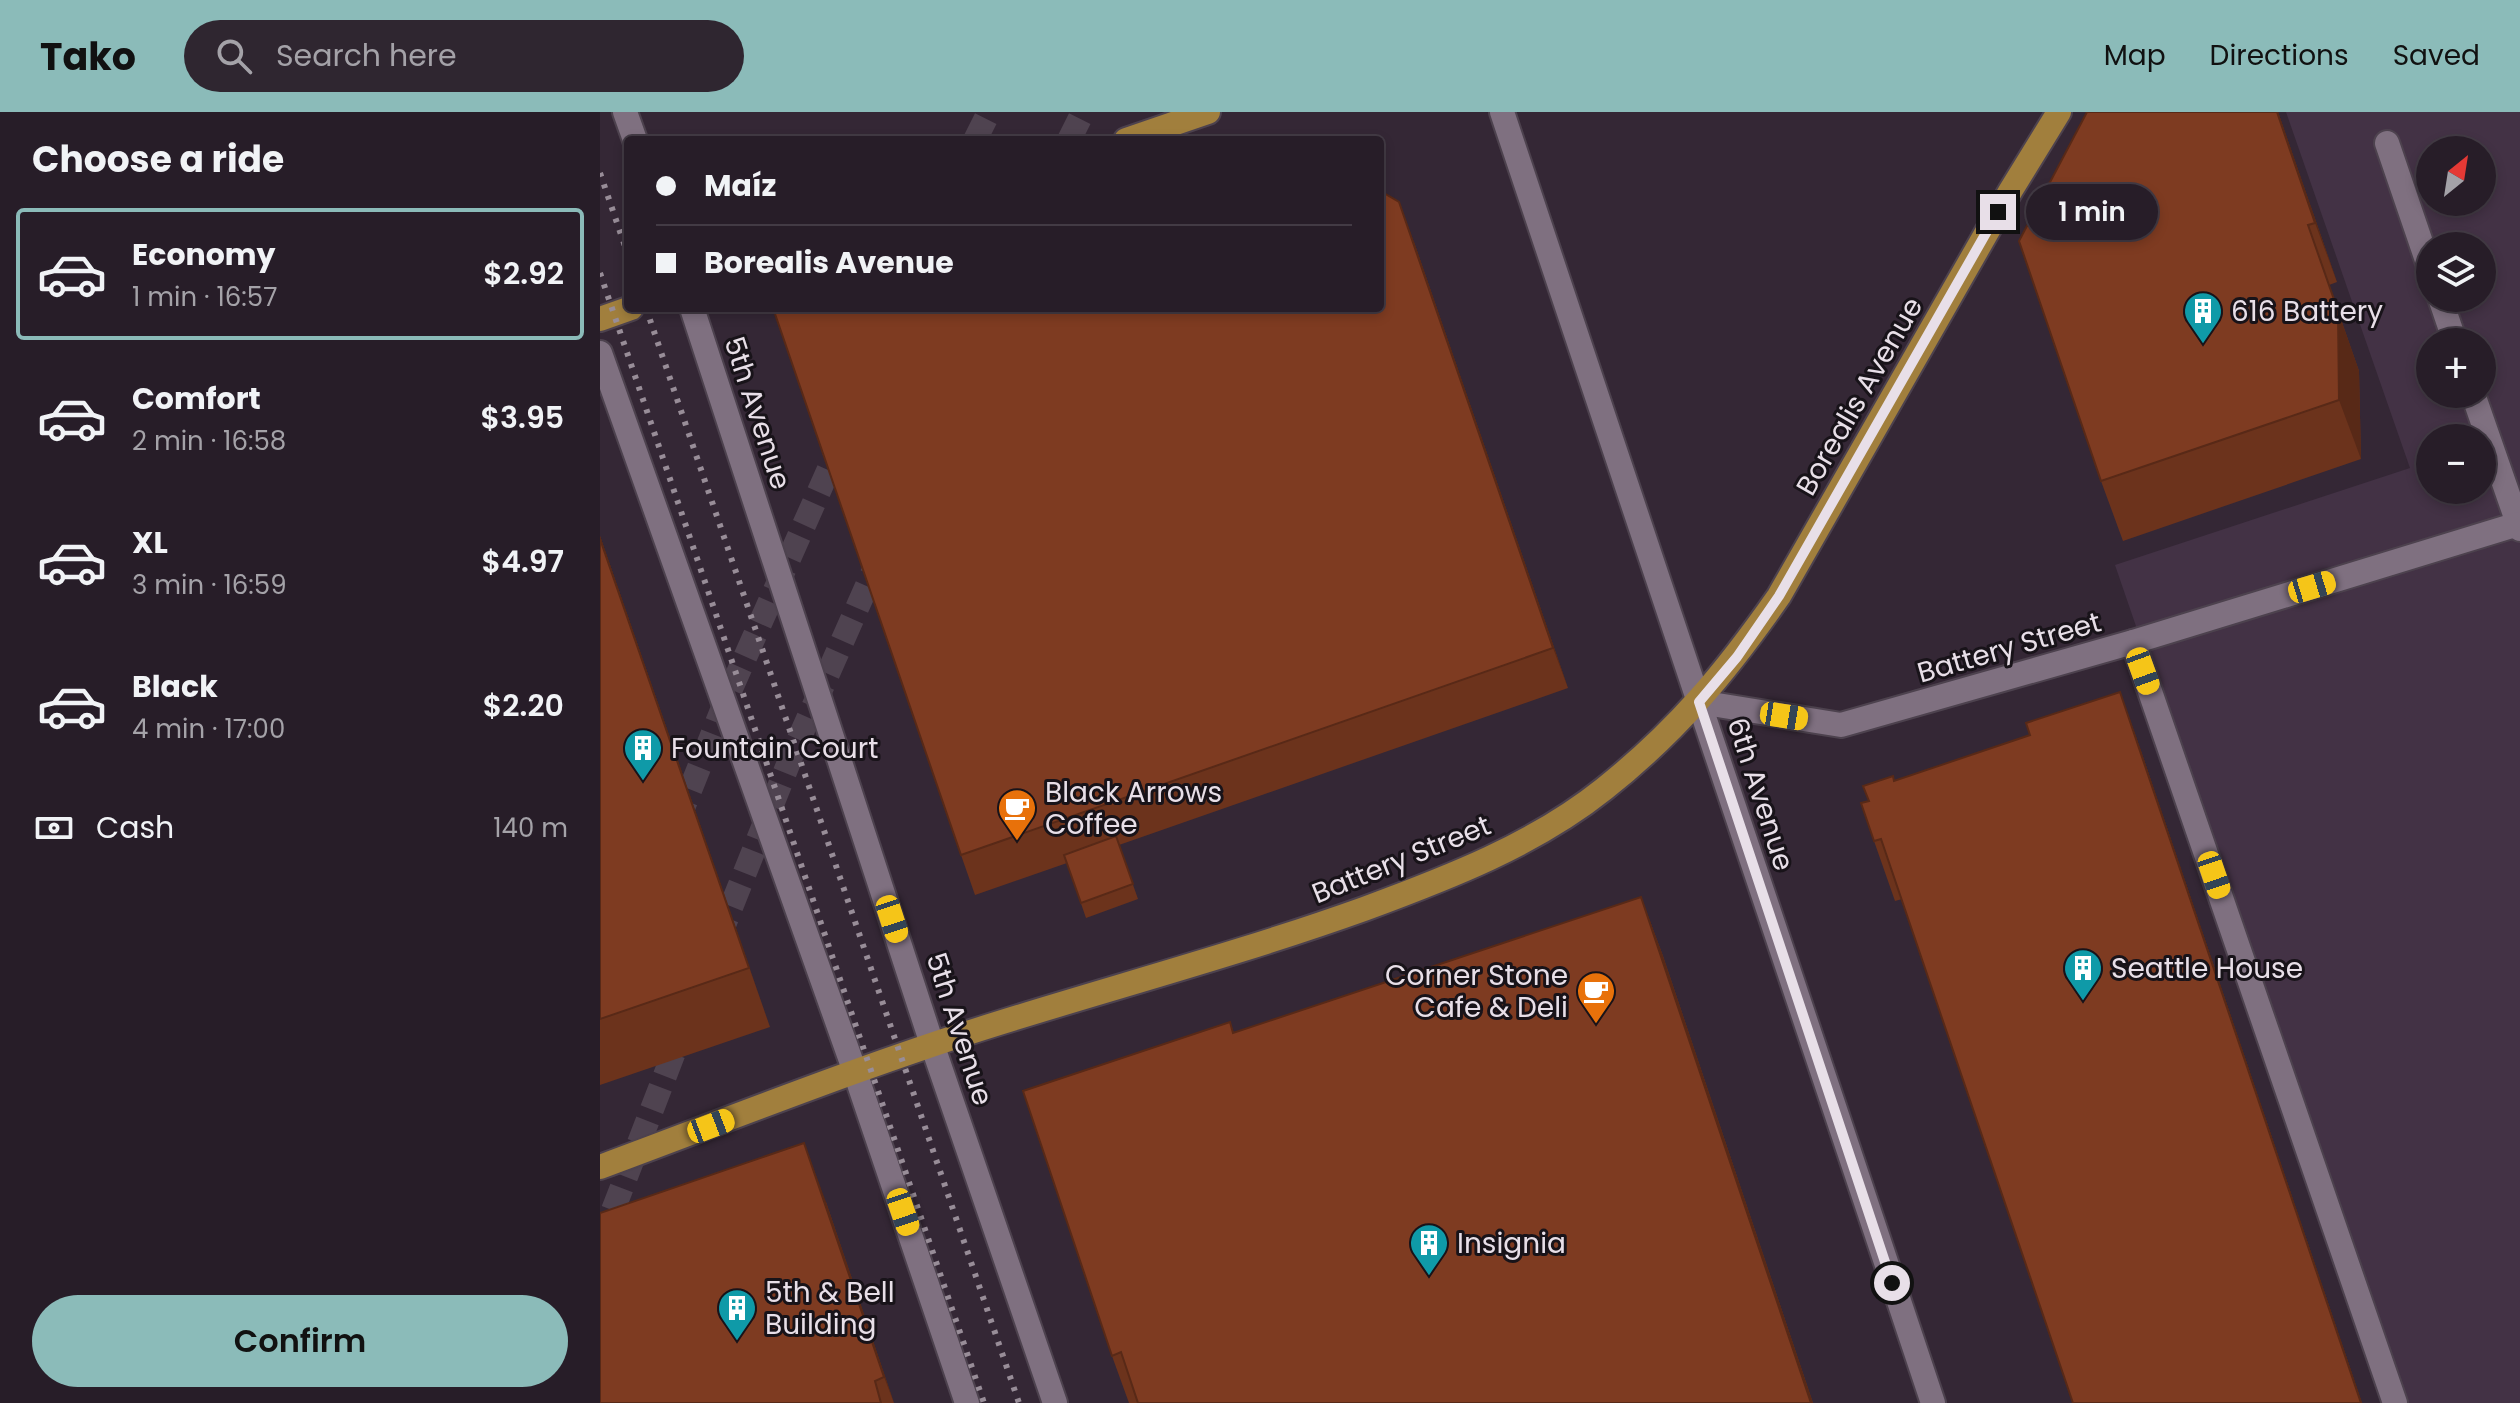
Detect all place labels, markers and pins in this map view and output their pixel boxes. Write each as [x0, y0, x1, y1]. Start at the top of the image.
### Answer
building icon: 616 Battery [2182, 290, 2224, 345]
place label: 616 Battery [2231, 292, 2383, 331]
building icon: Fountain Court [622, 727, 664, 782]
place label: Fountain Court [671, 729, 878, 768]
place label: Black Arrows Coffee [1045, 773, 1222, 844]
cafe icon: Black Arrows Coffee [996, 787, 1038, 842]
building icon: Seattle House [2062, 947, 2104, 1002]
place label: Seattle House [2111, 949, 2303, 988]
place label: Corner Stone Cafe & Deli [1385, 956, 1568, 1027]
cafe icon: Corner Stone Cafe & Deli [1575, 970, 1617, 1025]
building icon: Insignia [1408, 1222, 1450, 1277]
place label: Insignia [1457, 1224, 1566, 1263]
place label: 5th & Bell Building [765, 1273, 895, 1344]
building icon: 5th & Bell Building [716, 1287, 758, 1342]

